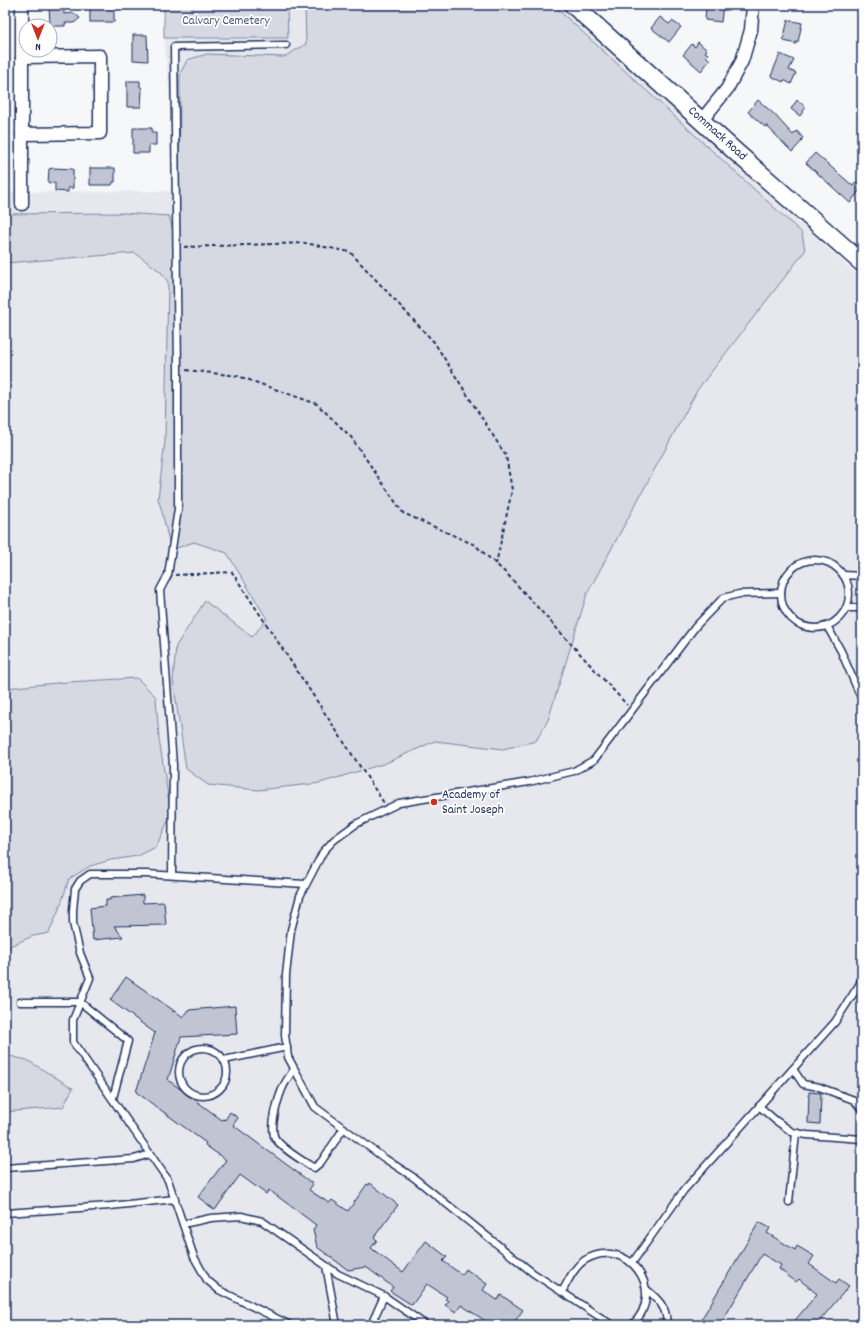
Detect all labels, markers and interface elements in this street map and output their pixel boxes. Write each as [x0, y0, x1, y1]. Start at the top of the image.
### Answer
park label: Calvary Cemetery [182, 12, 271, 31]
north arrow [18, 18, 58, 58]
text: N [35, 38, 41, 54]
street label: Commack Road [683, 102, 751, 166]
place label: Academy of Saint Joseph [442, 786, 504, 820]
marker: Academy of Saint Joseph [429, 797, 439, 807]

